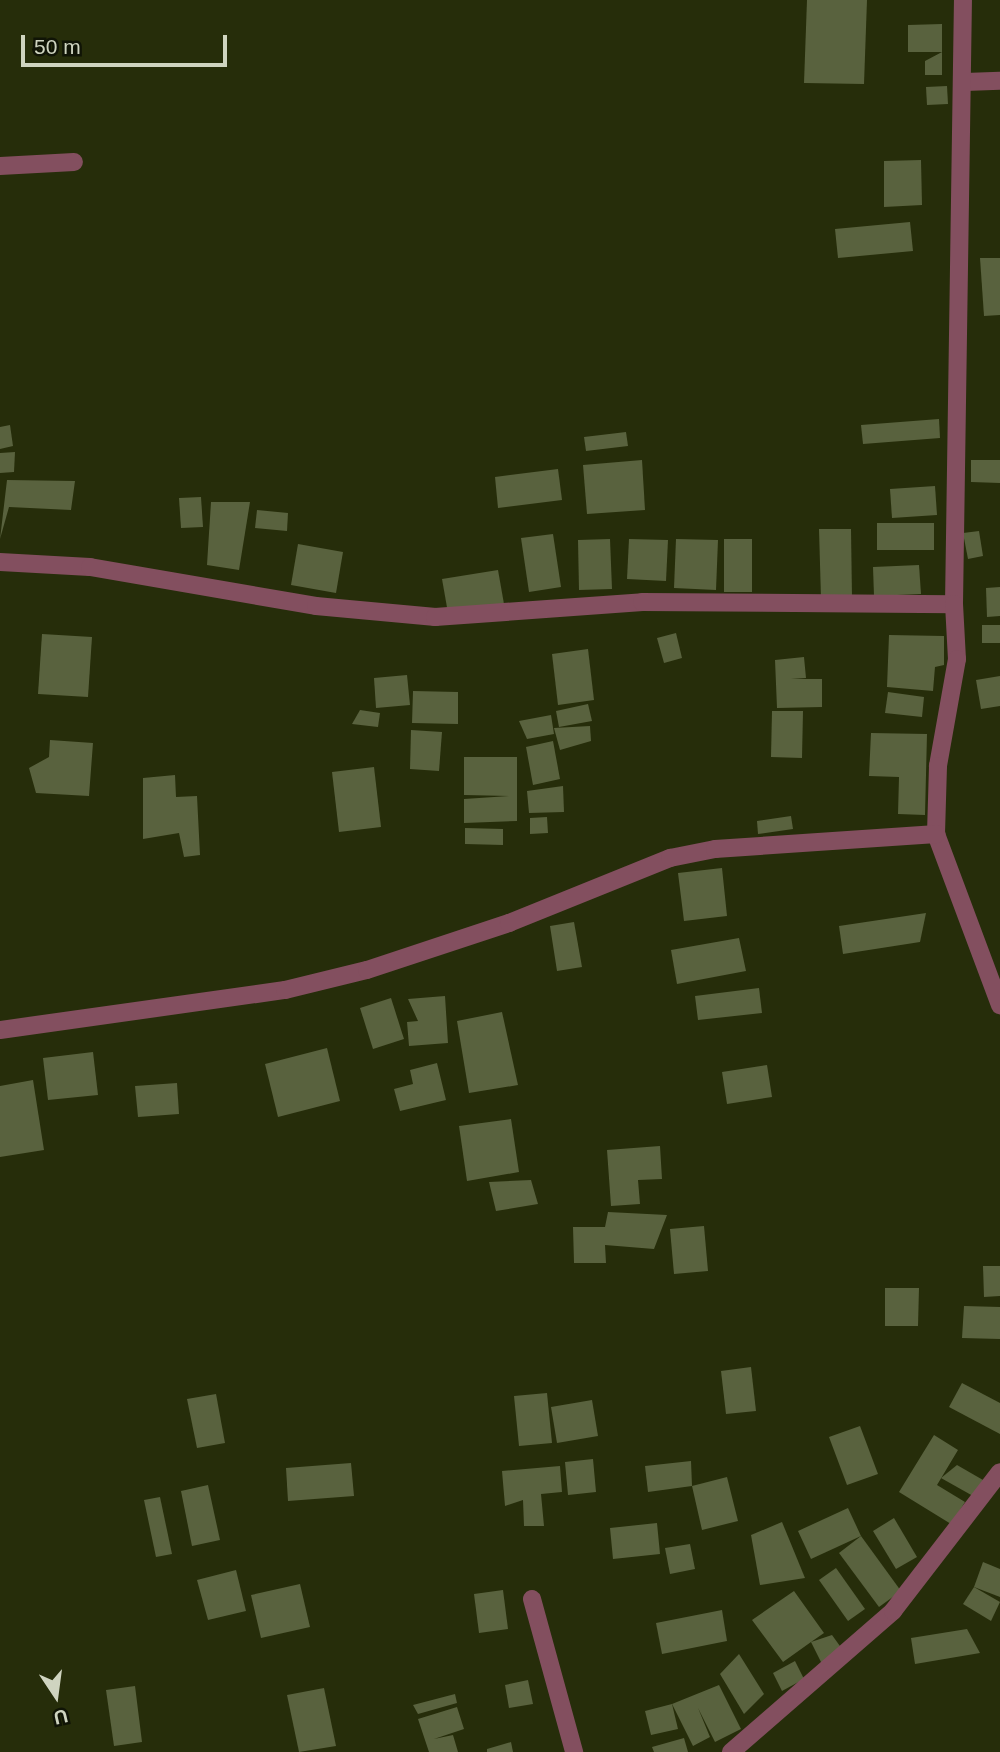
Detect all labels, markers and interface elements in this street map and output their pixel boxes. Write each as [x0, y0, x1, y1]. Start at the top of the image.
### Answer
scale bar [24, 21, 231, 65]
text: 50 m [34, 35, 81, 58]
north arrow [21, 1661, 91, 1731]
text: U [52, 1705, 70, 1729]

